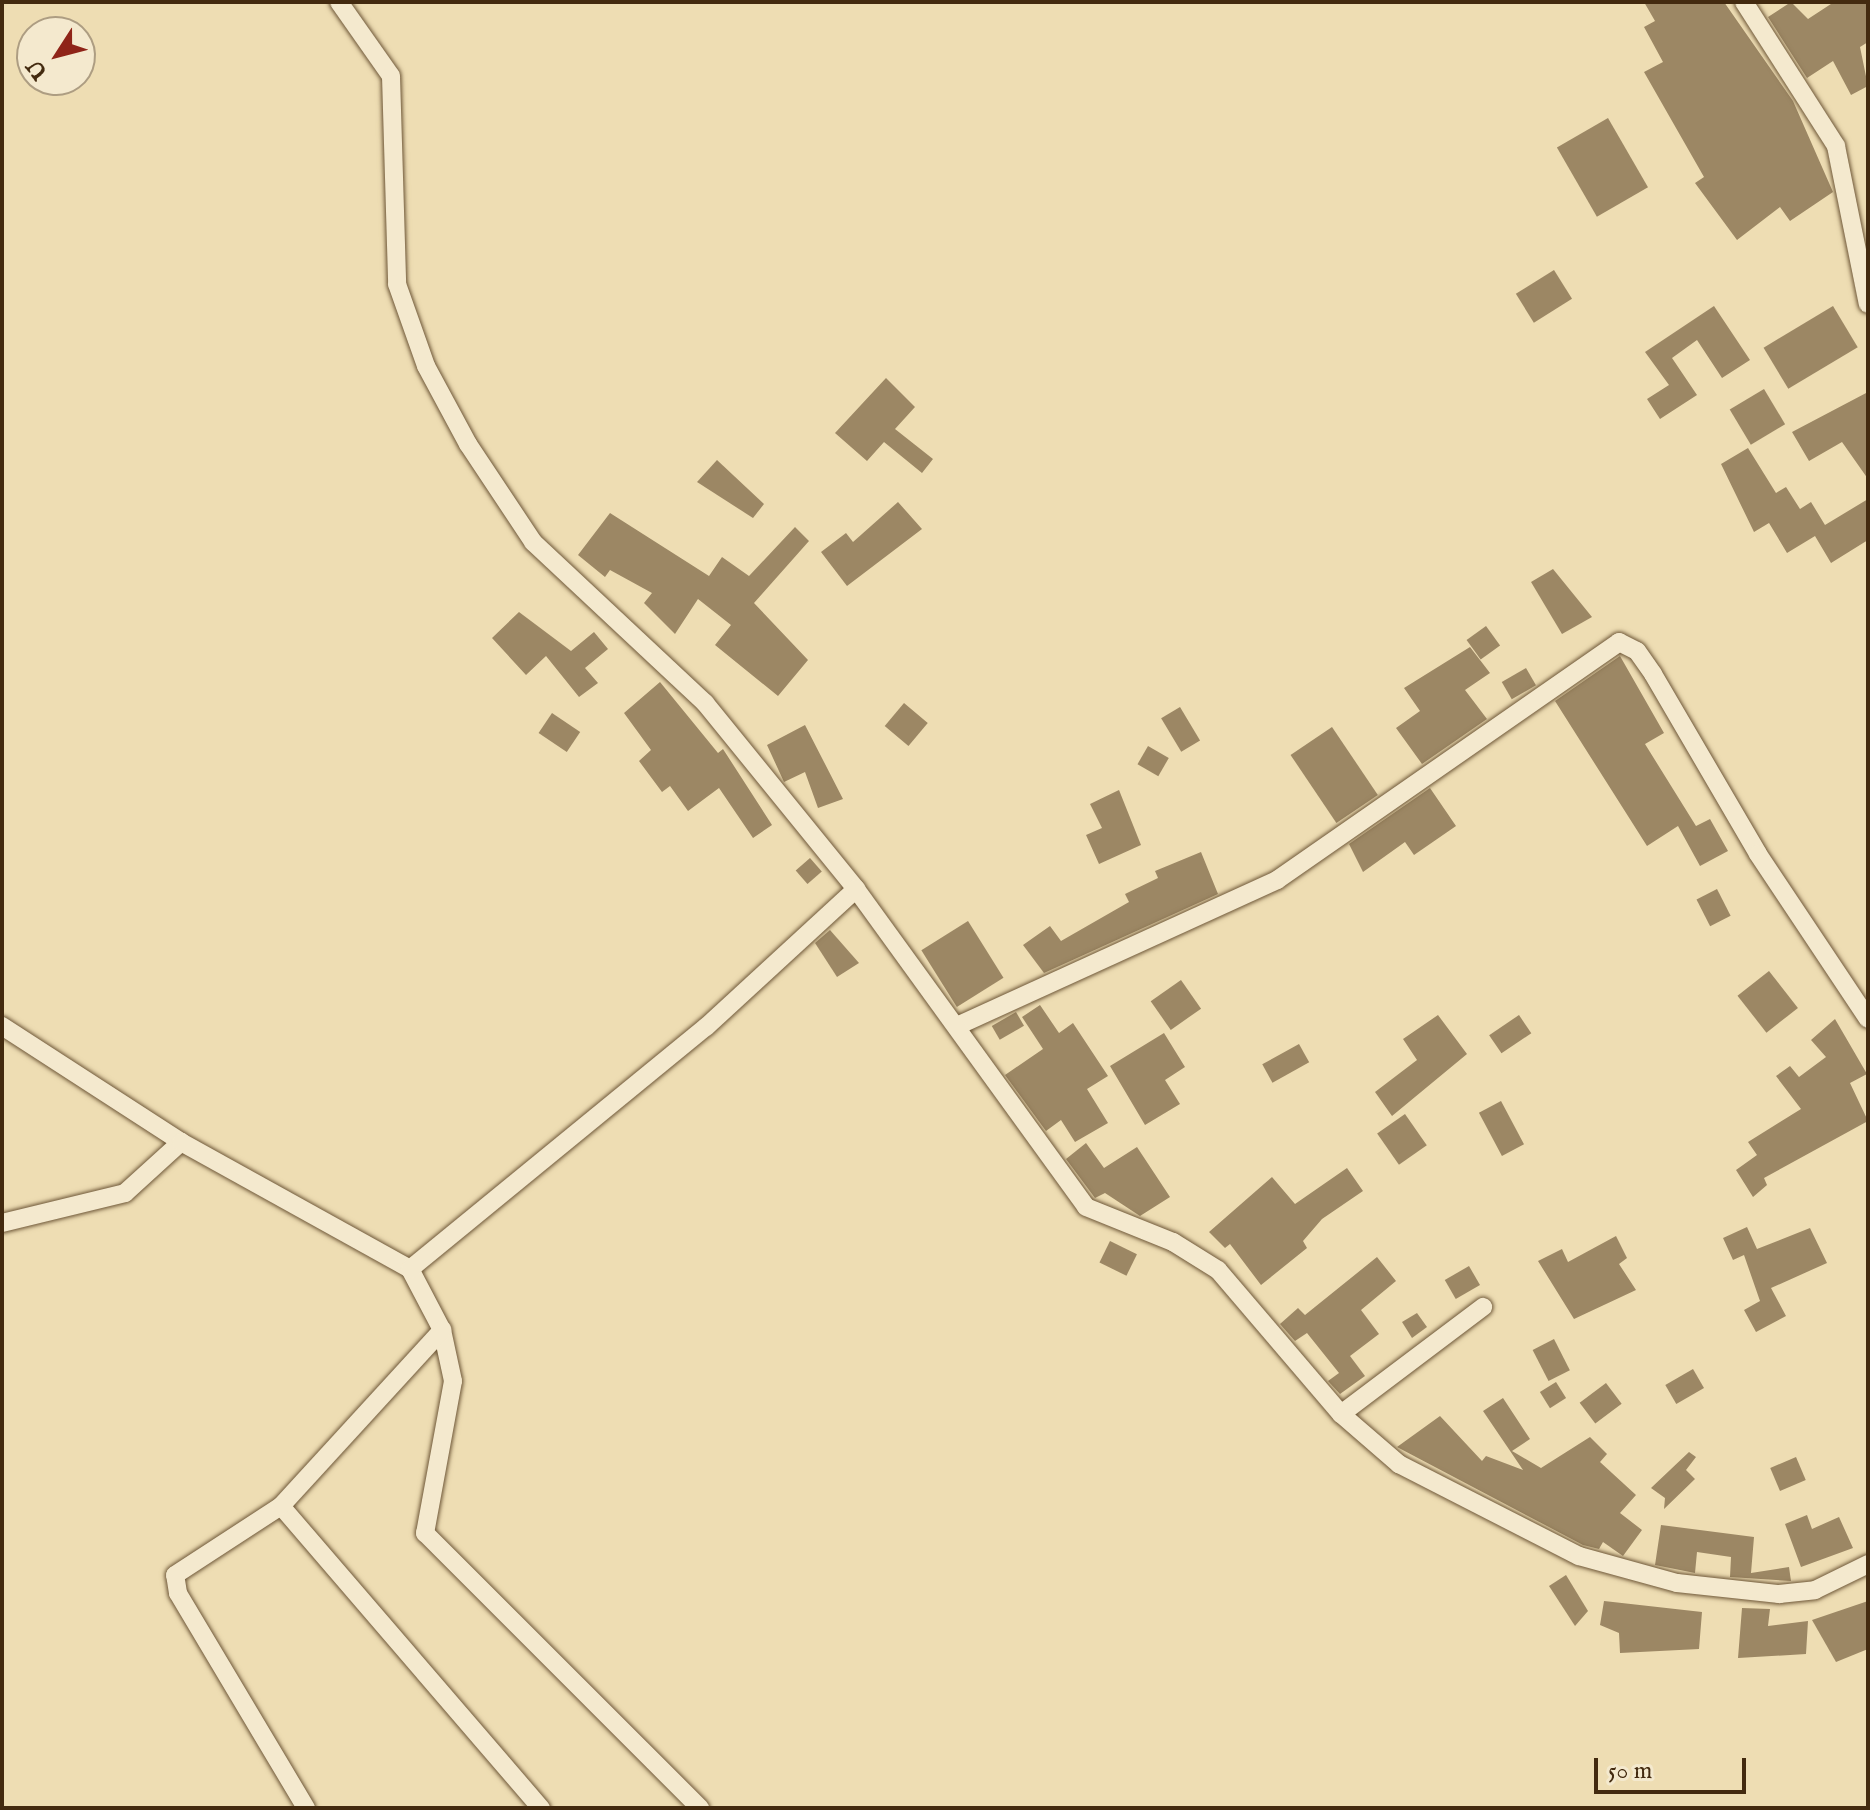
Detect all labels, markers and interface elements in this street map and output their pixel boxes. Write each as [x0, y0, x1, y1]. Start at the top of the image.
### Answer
north arrow [16, 16, 96, 96]
text: U [21, 53, 55, 85]
scale bar [1598, 1742, 1750, 1792]
text: 50 m [1608, 1756, 1652, 1787]

